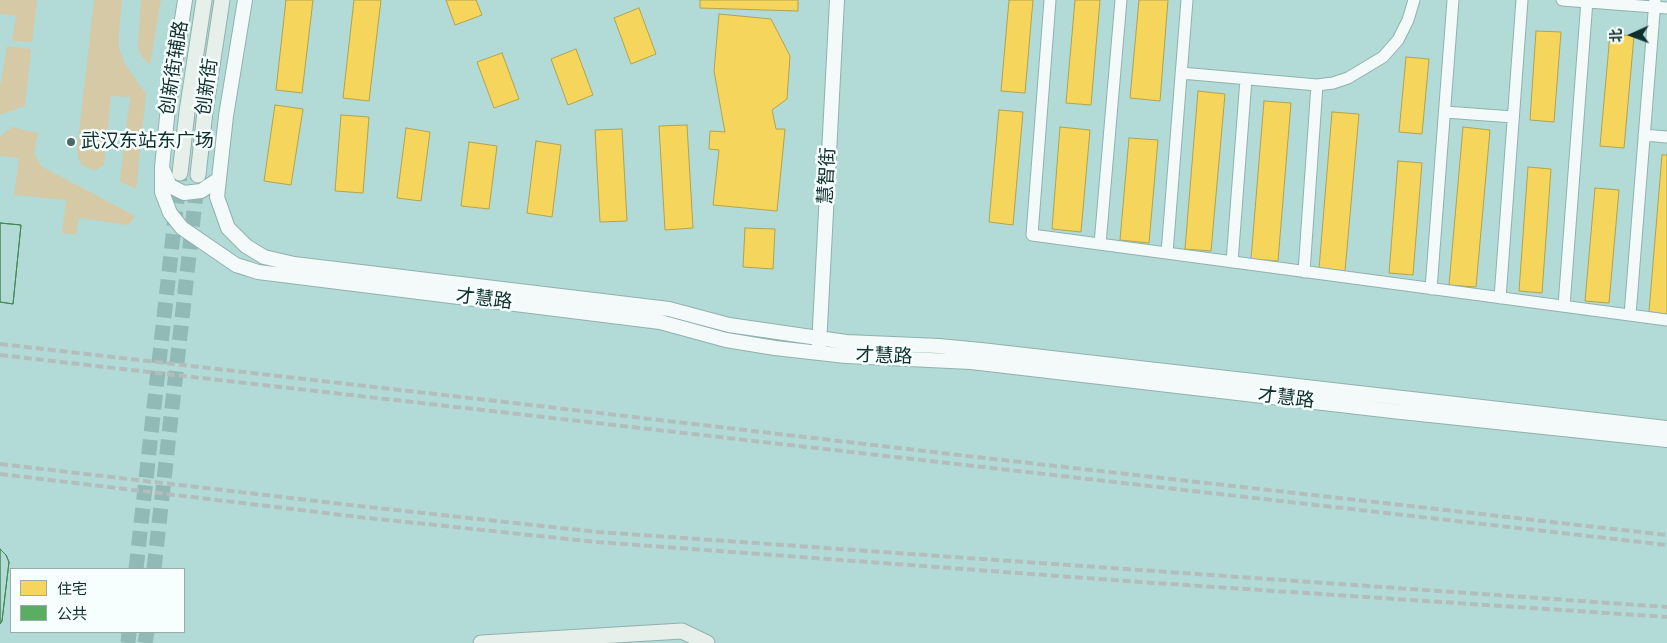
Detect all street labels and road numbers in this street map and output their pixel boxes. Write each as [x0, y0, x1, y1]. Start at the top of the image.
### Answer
street label: 创新街辅路 [156, 19, 194, 117]
street label: 创新街 [193, 57, 223, 117]
street label: 慧智街 [815, 147, 841, 205]
street label: 才慧路 [454, 285, 514, 315]
street label: 才慧路 [855, 345, 913, 369]
street label: 才慧路 [1256, 384, 1316, 414]

